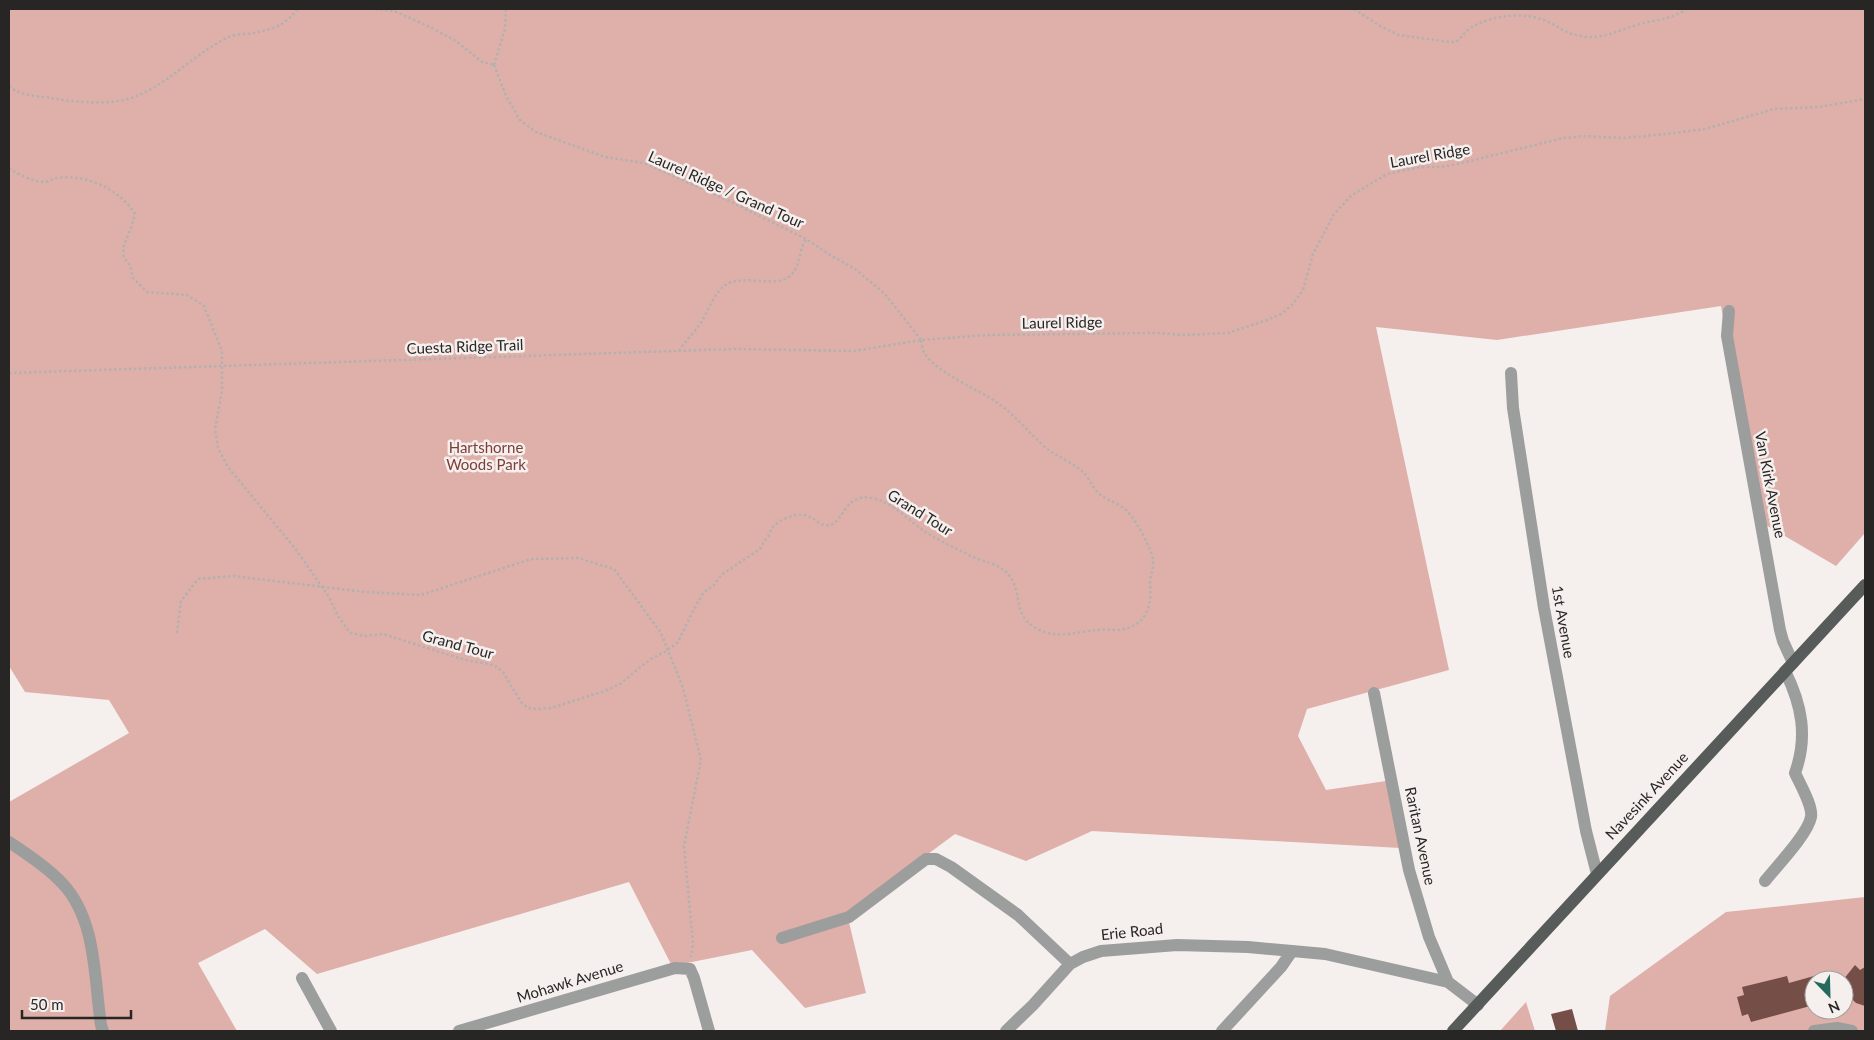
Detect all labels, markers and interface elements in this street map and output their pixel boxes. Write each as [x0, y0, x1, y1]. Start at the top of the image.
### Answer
street label: Laurel Ridge [1388, 139, 1471, 171]
street label: Laurel Ridge / Grand Tour [646, 147, 808, 232]
street label: Laurel Ridge [1021, 312, 1103, 332]
street label: Cuesta Ridge Trail [406, 335, 524, 357]
street label: Van Kirk Avenue [1752, 430, 1790, 540]
park label: Hartshorne Woods Park [446, 438, 526, 473]
street label: Grand Tour [885, 485, 957, 539]
street label: 1st Avenue [1549, 584, 1579, 660]
street label: Grand Tour [421, 626, 496, 662]
street label: Navesink Avenue [1601, 748, 1691, 843]
street label: Raritan Avenue [1402, 785, 1440, 887]
street label: Erie Road [1100, 919, 1164, 943]
street label: Mohawk Avenue [514, 956, 625, 1006]
north arrow [1804, 970, 1854, 1020]
scale bar [22, 988, 131, 1020]
text: 50 m [30, 995, 64, 1013]
text: N [1826, 997, 1843, 1017]

